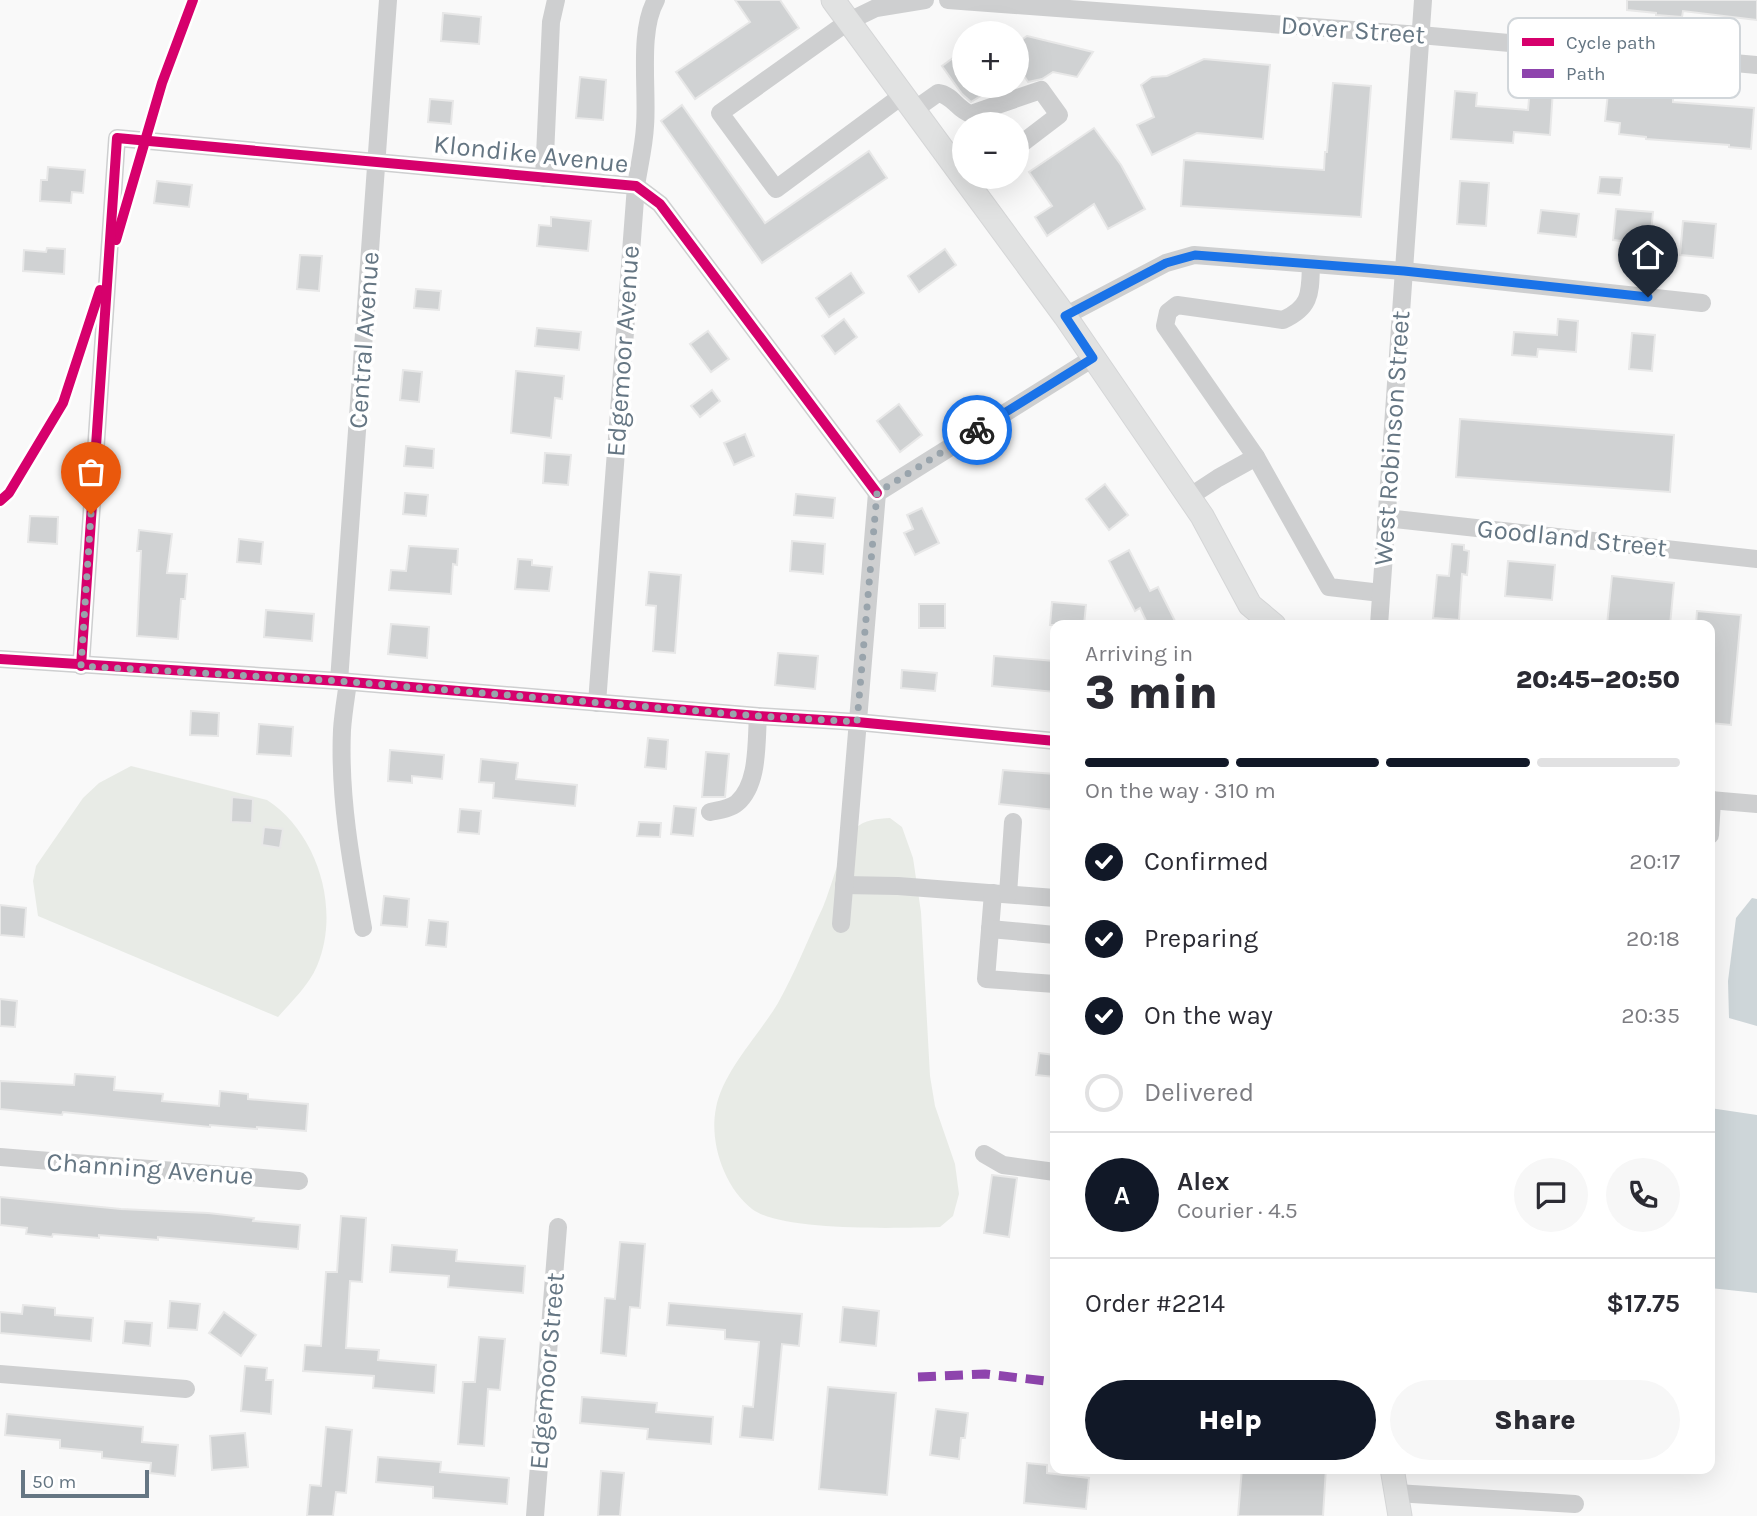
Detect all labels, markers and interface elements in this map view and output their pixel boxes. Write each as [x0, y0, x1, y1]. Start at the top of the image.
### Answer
street label: Dover Street [1280, 9, 1426, 51]
legend [1508, 18, 1740, 98]
map controls [952, 21, 1029, 189]
button: + [952, 21, 1029, 98]
text: Cycle path [1566, 32, 1656, 54]
text: Path [1566, 63, 1606, 85]
button: − [952, 112, 1029, 189]
street label: Klondike Avenue [432, 128, 630, 180]
pin [1618, 225, 1678, 297]
icon: home [1629, 236, 1667, 274]
street label: Edgemoor Avenue [600, 244, 646, 458]
street label: Central Avenue [342, 250, 386, 430]
street label: West Robinson Street [1368, 309, 1416, 567]
courier [942, 395, 1012, 465]
icon: bike [958, 411, 996, 449]
pin [61, 442, 121, 514]
icon: bag [72, 453, 110, 491]
street label: Goodland Street [1475, 513, 1669, 563]
text: Arriving in [1085, 640, 1193, 667]
text: 20:45–20:50 [1516, 664, 1680, 695]
text: 3 min [1085, 666, 1218, 720]
text: On the way · 310 m [1085, 777, 1276, 804]
icon: check [1085, 843, 1123, 881]
text: Confirmed [1144, 846, 1269, 877]
text: 20:17 [1629, 848, 1680, 875]
icon: check [1085, 920, 1123, 958]
text: Preparing [1144, 923, 1258, 954]
text: 20:18 [1626, 925, 1680, 952]
icon: check [1085, 997, 1123, 1035]
text: On the way [1144, 1000, 1273, 1031]
text: 20:35 [1621, 1002, 1680, 1029]
text: Delivered [1144, 1077, 1254, 1108]
street label: Channing Avenue [46, 1146, 254, 1192]
button: chat [1514, 1158, 1588, 1232]
button: phone [1606, 1158, 1680, 1232]
text: Alex [1177, 1166, 1229, 1197]
text: A [1114, 1180, 1130, 1211]
text: Courier · 4.5 [1177, 1197, 1298, 1224]
street label: Edgemoor Street [523, 1271, 571, 1471]
text: Order #2214 [1085, 1288, 1225, 1319]
text: $17.75 [1606, 1288, 1680, 1319]
button: Help [1085, 1380, 1376, 1460]
button: Share [1390, 1380, 1680, 1460]
scale bar [21, 1467, 149, 1499]
text: 50 m [32, 1471, 76, 1493]

